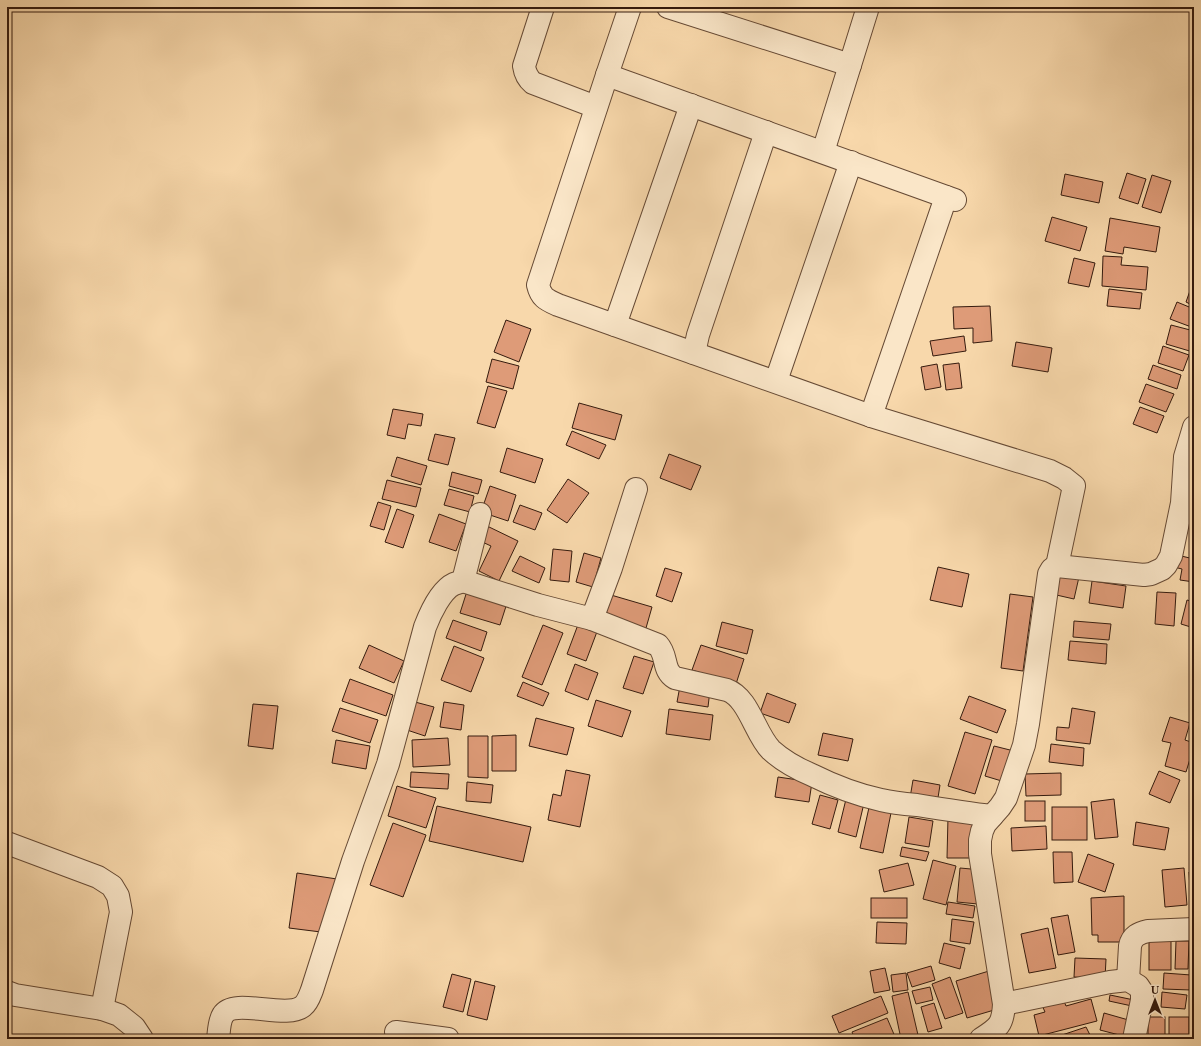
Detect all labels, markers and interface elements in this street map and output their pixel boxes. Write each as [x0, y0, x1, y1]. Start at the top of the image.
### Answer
north arrow [1135, 980, 1175, 1020]
text: U [1151, 983, 1160, 997]

